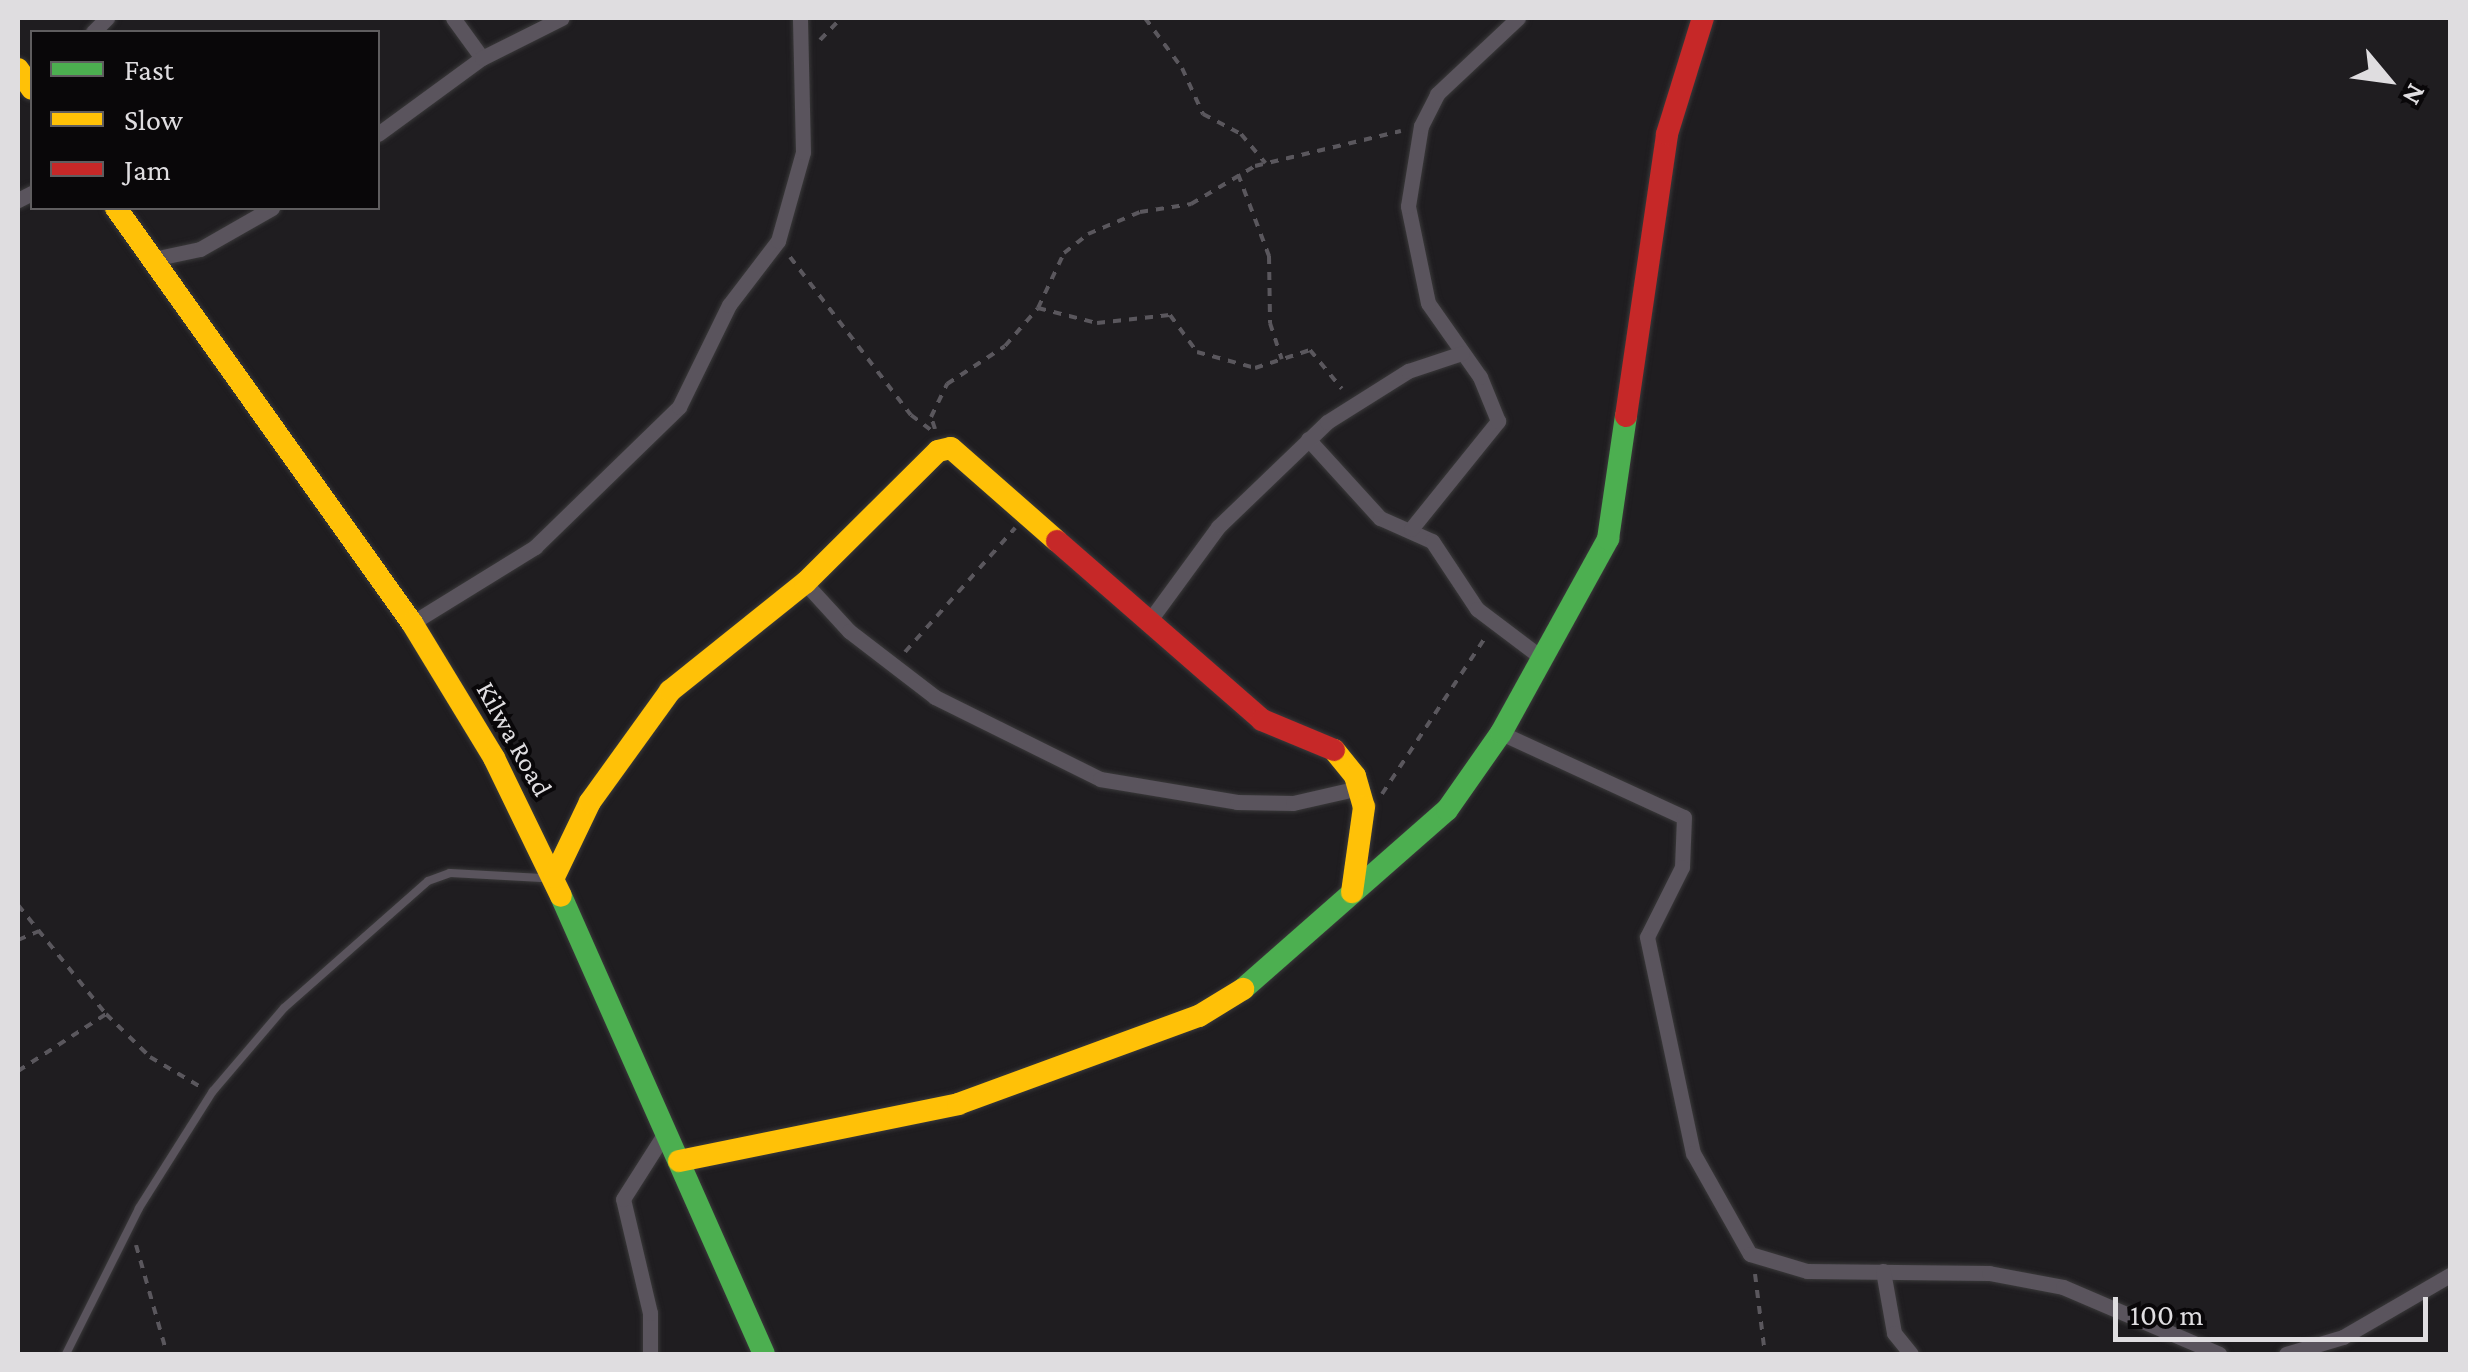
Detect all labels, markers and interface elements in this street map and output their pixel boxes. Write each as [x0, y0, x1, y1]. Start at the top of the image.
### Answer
legend [30, 30, 380, 210]
north arrow [2338, 30, 2438, 130]
text: Fast [124, 53, 174, 86]
text: N [2396, 79, 2433, 111]
text: Slow [124, 103, 183, 136]
text: Jam [124, 153, 171, 186]
street label: Kilwa Road [469, 676, 559, 802]
scale bar [2118, 1277, 2433, 1339]
text: 100 m [2130, 1298, 2204, 1331]

